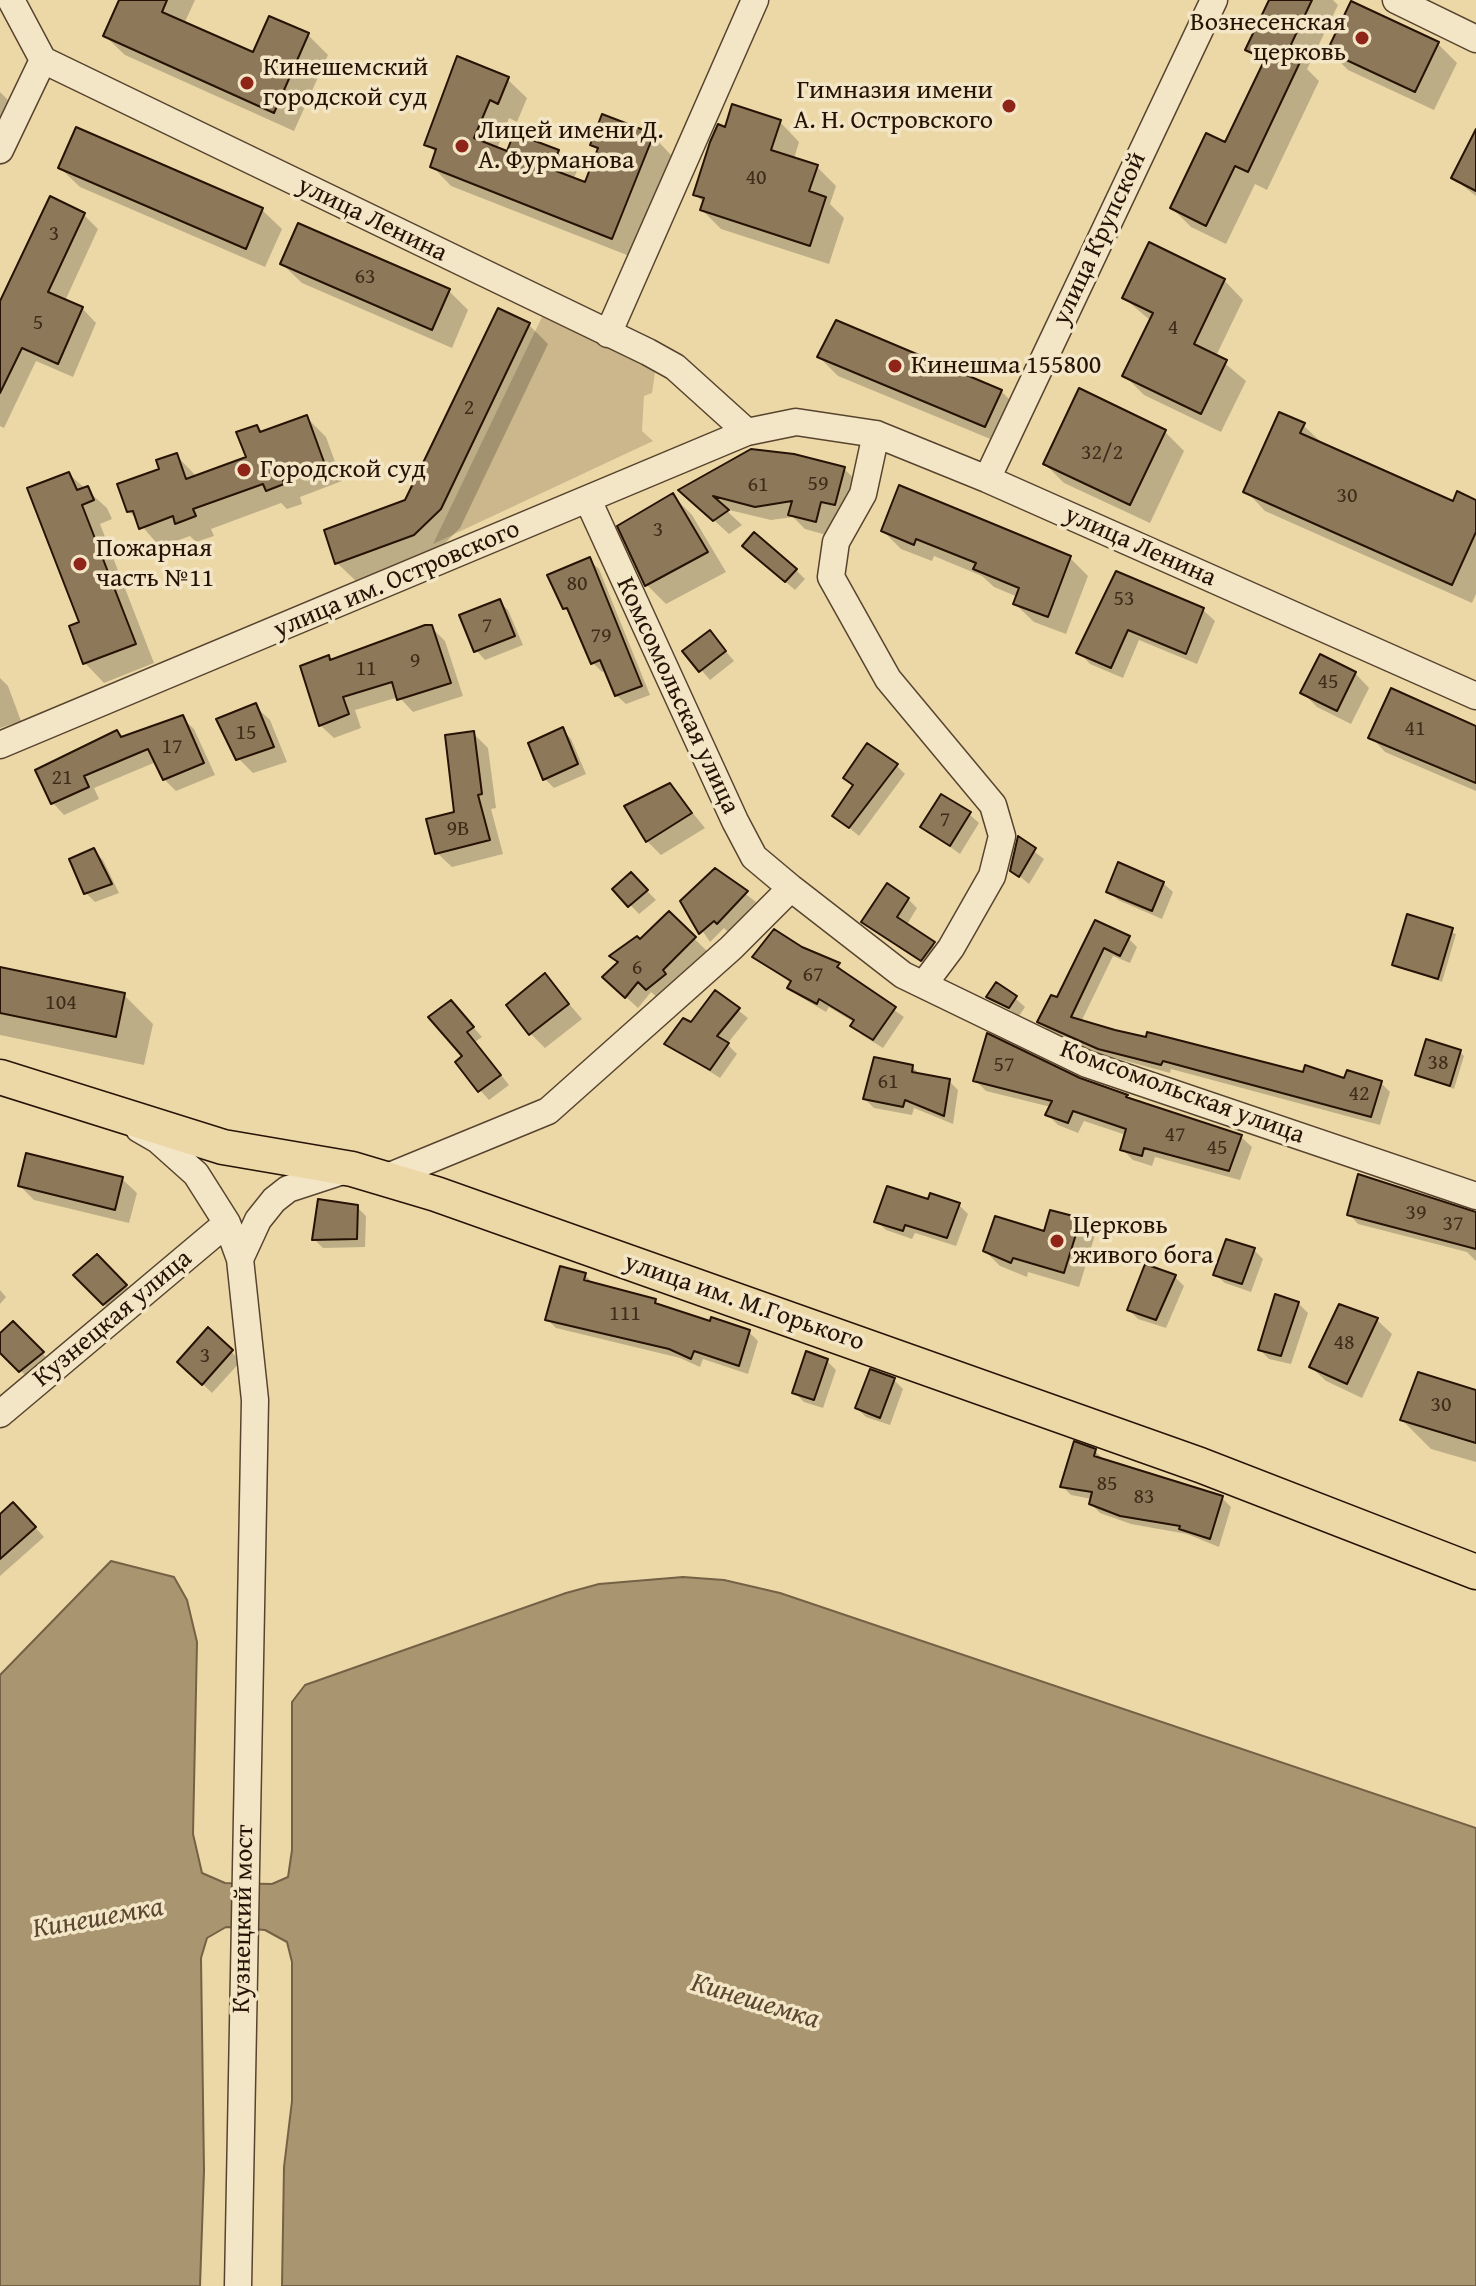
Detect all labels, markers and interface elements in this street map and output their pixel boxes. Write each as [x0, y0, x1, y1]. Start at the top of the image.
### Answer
place label: Вознесенская церковь [1190, 7, 1346, 68]
marker: Вознесенская церковь [1353, 29, 1371, 47]
place label: Кинешемский городской суд [263, 52, 428, 114]
marker: Кинешемский городской суд [238, 74, 256, 92]
place label: Гимназия имени А. Н. Островского [793, 75, 993, 136]
marker: Гимназия имени А. Н. Островского [1000, 97, 1018, 115]
place label: Лицей имени Д. А. Фурманова [478, 115, 664, 176]
marker: Лицей имени Д. А. Фурманова [453, 137, 471, 155]
street label: улица Крупской [1046, 147, 1154, 331]
house number: 40 [745, 165, 767, 191]
street label: улица Ленина [292, 170, 452, 270]
house number: 3 [49, 221, 59, 247]
house number: 63 [354, 264, 376, 290]
house number: 5 [33, 310, 43, 336]
house number: 4 [1168, 315, 1178, 341]
place label: Кинешма 155800 [911, 350, 1101, 382]
marker: Кинешма 155800 [886, 357, 904, 375]
house number: 2 [464, 395, 474, 421]
house number: 32/2 [1081, 440, 1123, 466]
place label: Городской суд [260, 454, 426, 486]
marker: Городской суд [235, 461, 253, 479]
house number: 59 [807, 471, 829, 497]
house number: 61 [747, 472, 769, 498]
house number: 30 [1336, 483, 1358, 509]
street label: улица Ленина [1059, 500, 1221, 594]
street label: улица им. Островского [269, 514, 525, 646]
house number: 3 [653, 517, 663, 543]
place label: Пожарная часть №11 [96, 533, 214, 594]
marker: Пожарная часть №11 [71, 555, 89, 573]
house number: 80 [566, 571, 588, 597]
street label: Комсомольская улица [608, 573, 746, 819]
house number: 53 [1113, 586, 1135, 612]
house number: 7 [482, 613, 492, 639]
house number: 79 [590, 623, 612, 649]
house number: 9 [410, 648, 420, 674]
house number: 11 [355, 656, 377, 682]
house number: 45 [1317, 669, 1339, 695]
house number: 41 [1404, 716, 1426, 742]
house number: 15 [235, 720, 257, 746]
house number: 17 [161, 734, 183, 760]
house number: 21 [51, 765, 73, 791]
house number: 7 [940, 807, 950, 833]
house number: 9В [446, 816, 470, 842]
house number: 6 [632, 955, 642, 981]
house number: 67 [802, 962, 824, 988]
house number: 104 [45, 990, 77, 1016]
street label: Комсомольская улица [1056, 1034, 1308, 1152]
house number: 38 [1427, 1050, 1449, 1076]
house number: 57 [993, 1052, 1015, 1078]
house number: 61 [877, 1069, 899, 1095]
house number: 42 [1348, 1081, 1370, 1107]
house number: 47 [1164, 1122, 1186, 1148]
house number: 45 [1206, 1135, 1228, 1161]
house number: 39 [1405, 1200, 1427, 1226]
place label: Церковь живого бога [1073, 1210, 1213, 1272]
house number: 37 [1442, 1211, 1464, 1237]
marker: Церковь живого бога [1048, 1232, 1066, 1250]
street label: Кузнецкая улица [27, 1244, 199, 1394]
street label: улица им. М.Горького [620, 1247, 868, 1359]
house number: 111 [609, 1301, 641, 1327]
house number: 48 [1333, 1330, 1355, 1356]
house number: 3 [200, 1343, 210, 1369]
house number: 30 [1430, 1392, 1452, 1418]
house number: 85 [1096, 1471, 1118, 1497]
house number: 83 [1133, 1484, 1155, 1510]
street label: Кузнецкий мост [227, 1824, 261, 2014]
water label: Кинешемка [30, 1891, 166, 1947]
water label: Кинешемка [687, 1967, 823, 2037]

